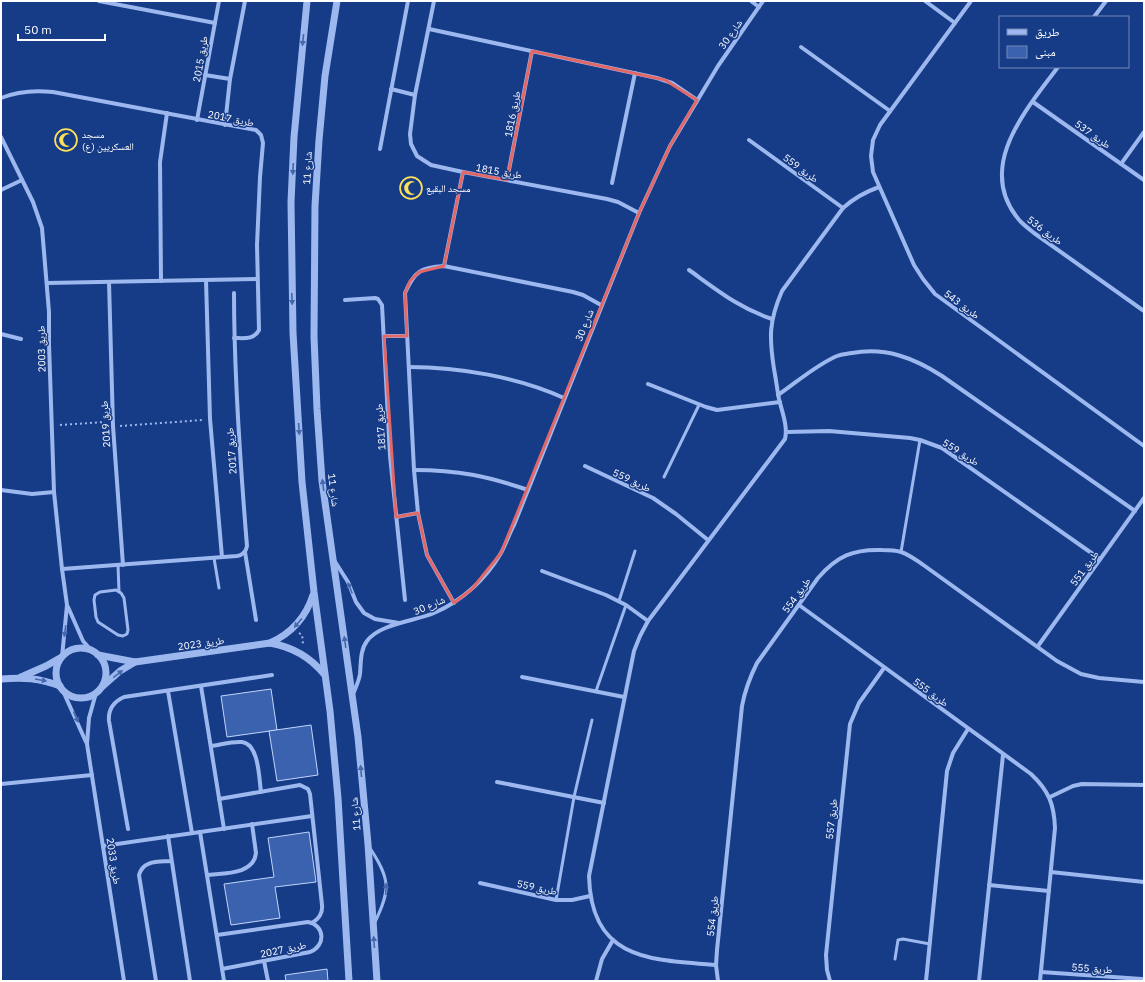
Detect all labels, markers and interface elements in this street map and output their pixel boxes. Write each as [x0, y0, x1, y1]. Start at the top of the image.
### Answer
scale bar [18, 16, 105, 42]
legend [999, 16, 1129, 68]
street label: شارع 30 [716, 17, 746, 52]
text: 50 m [24, 22, 52, 37]
text: طريق [1035, 24, 1060, 39]
street label: طريق 2015 [190, 34, 211, 83]
one-way arrow [300, 34, 307, 46]
text: مبنى [1035, 44, 1056, 59]
street label: طريق 1816 [502, 89, 523, 138]
street label: طريق 2017 [207, 108, 256, 129]
street label: طريق 537 [1072, 117, 1113, 152]
mosque icon: مسجد العسكريين (ع) [53, 127, 79, 153]
place label: مسجد العسكريين (ع) [82, 128, 134, 153]
street label: شارع 11 [300, 151, 315, 185]
street label: طريق 559 [780, 151, 821, 186]
street label: طريق 1815 [475, 161, 524, 182]
one-way arrow [289, 163, 296, 175]
mosque icon: مسجد البقيع [398, 175, 424, 201]
place label: مسجد البقيع [426, 182, 471, 195]
street label: طريق 536 [1024, 213, 1065, 248]
street label: طريق 543 [941, 287, 982, 322]
one-way arrow [289, 293, 295, 306]
street label: شارع 30 [572, 307, 597, 343]
street label: طريق 2003 [35, 325, 48, 373]
street label: طريق 2019 [98, 400, 113, 448]
street label: طريق 1817 [372, 403, 389, 451]
one-way arrow [295, 423, 302, 435]
street label: طريق 2017 [223, 427, 240, 475]
street label: طريق 559 [940, 436, 982, 469]
street label: طريق 559 [611, 466, 653, 495]
street label: شارع 11 [325, 473, 342, 508]
one-way arrow [320, 479, 326, 491]
street label: طريق 551 [1067, 548, 1102, 589]
street label: طريق 554 [779, 575, 814, 616]
one-way arrow [347, 582, 353, 593]
street label: شارع 30 [411, 593, 447, 618]
one-way arrow [293, 618, 302, 628]
one-way arrow [62, 625, 68, 637]
street label: طريق 2023 [177, 634, 226, 653]
one-way arrow [342, 635, 348, 648]
one-way arrow [112, 669, 123, 678]
street label: طريق 555 [910, 675, 951, 710]
one-way arrow [35, 677, 47, 683]
one-way arrow [73, 712, 79, 723]
one-way arrow [358, 765, 364, 777]
street label: شارع 11 [348, 796, 363, 831]
street label: طريق 557 [823, 798, 840, 840]
street label: طريق 2033 [103, 837, 124, 886]
street label: طريق 559 [516, 877, 559, 898]
one-way arrow [383, 883, 389, 896]
street label: طريق 554 [704, 895, 721, 937]
one-way arrow [371, 936, 378, 948]
street label: طريق 2027 [259, 938, 308, 961]
street label: طريق 555 [1071, 961, 1113, 976]

